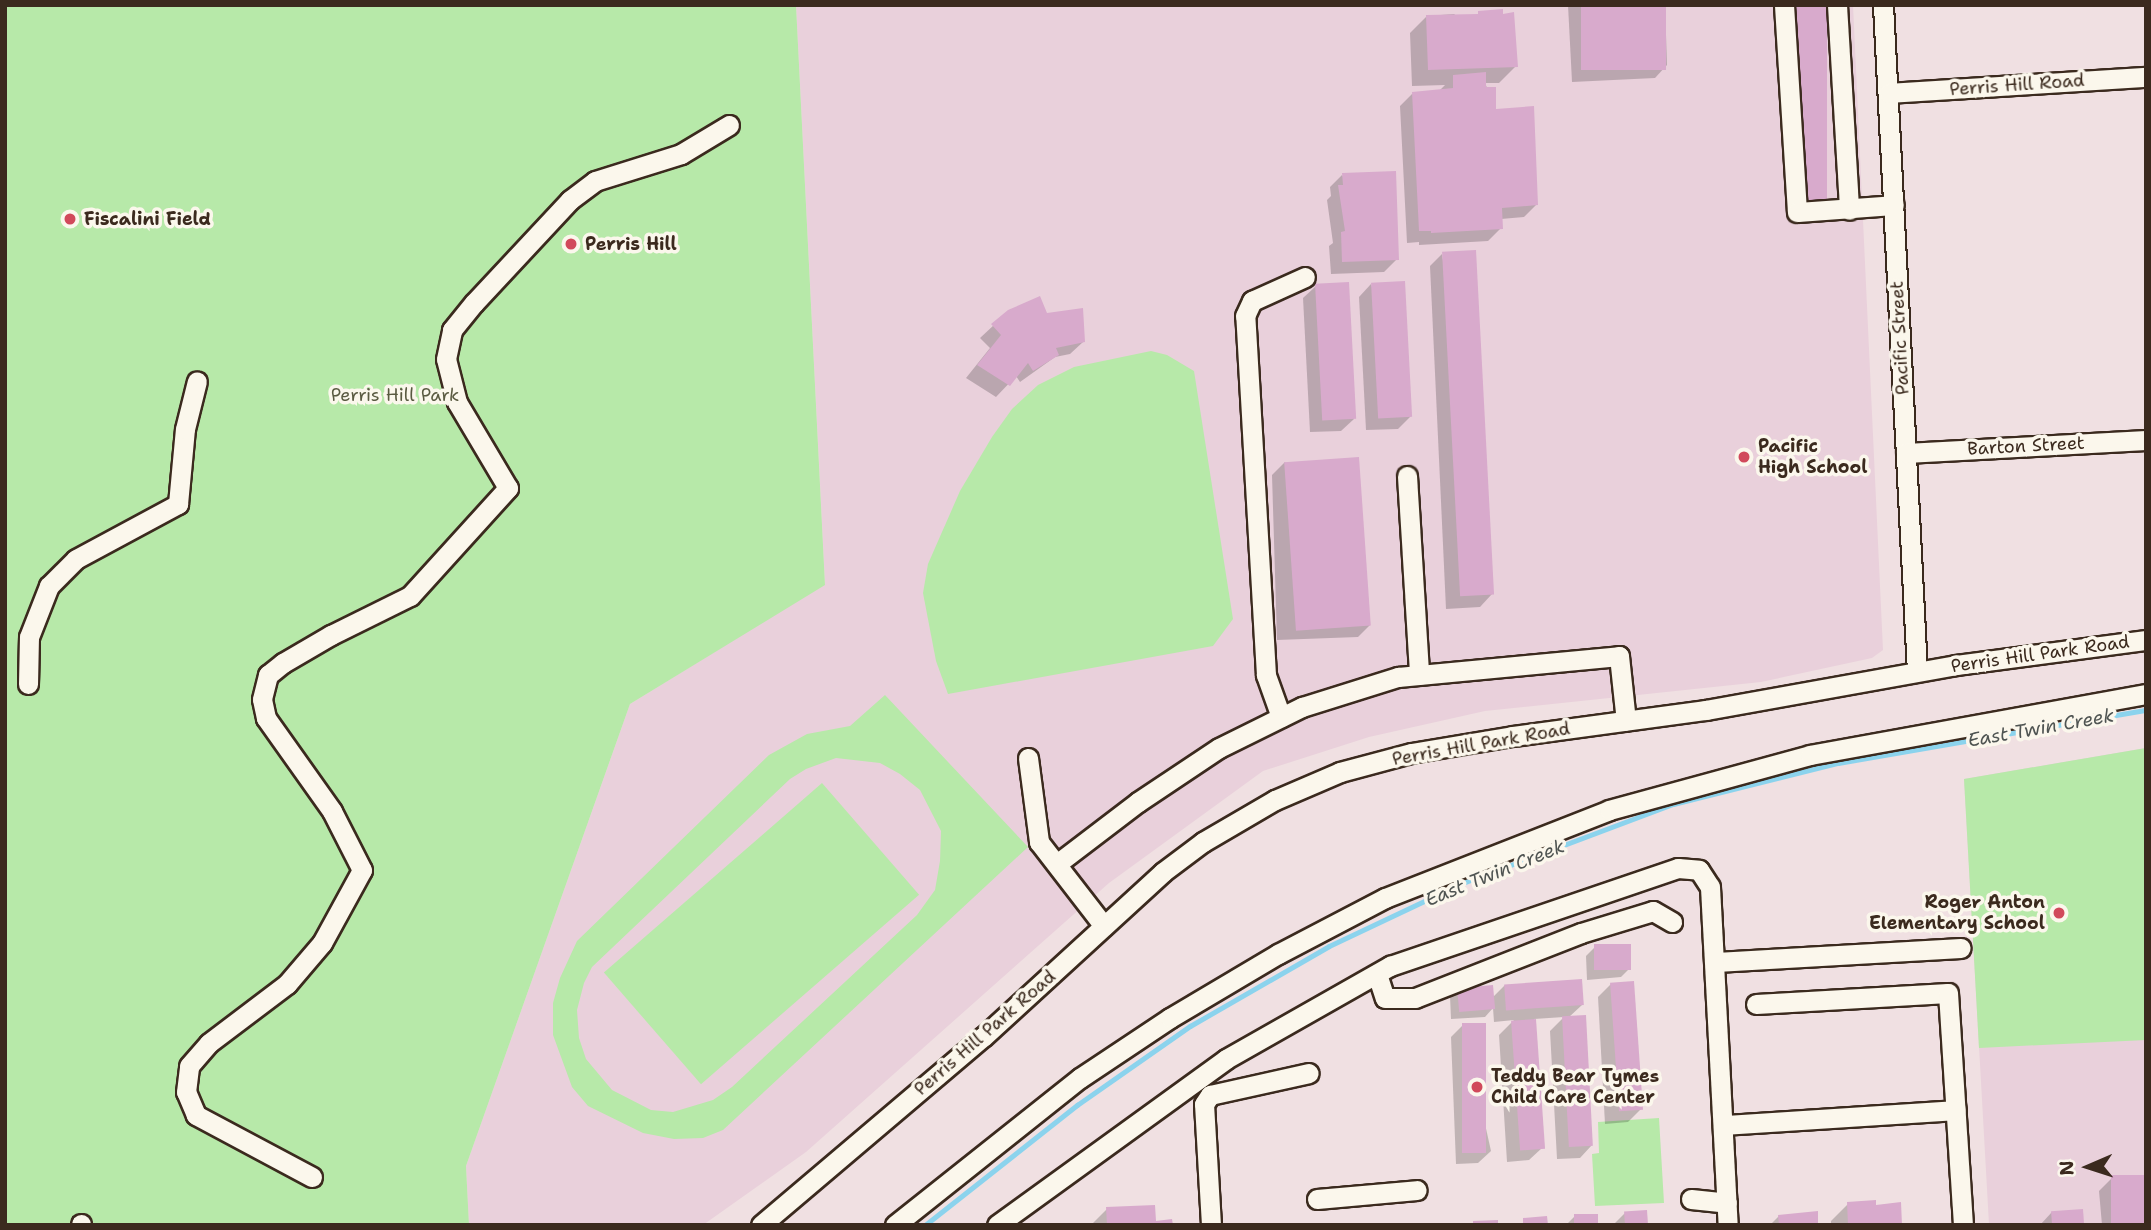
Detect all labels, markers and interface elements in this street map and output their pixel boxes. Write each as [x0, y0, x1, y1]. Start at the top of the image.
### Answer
street label: Perris Hill Road [1949, 70, 2085, 100]
place label: Fiscalini Field [84, 208, 211, 230]
marker: Fiscalini Field [62, 211, 78, 227]
place label: Perris Hill [585, 233, 677, 255]
marker: Perris Hill [563, 236, 579, 252]
street label: Pacific Street [1886, 281, 1914, 395]
park label: Perris Hill Park [331, 384, 459, 406]
street label: Barton Street [1967, 432, 2085, 460]
place label: Pacific High School [1758, 436, 1867, 478]
marker: Pacific High School [1736, 449, 1752, 465]
street label: Perris Hill Park Road [1949, 631, 2131, 677]
water label: East Twin Creek [1966, 704, 2116, 752]
street label: Perris Hill Park Road [1390, 718, 1572, 770]
water label: East Twin Creek [1422, 835, 1568, 911]
place label: Roger Anton Elementary School [1869, 892, 2045, 934]
marker: Roger Anton Elementary School [2051, 905, 2067, 921]
street label: Perris Hill Park Road [910, 966, 1060, 1100]
place label: Teddy Bear Tymes Child Care Center [1491, 1066, 1659, 1108]
marker: Teddy Bear Tymes Child Care Center [1469, 1079, 1485, 1095]
north arrow [2053, 1132, 2123, 1202]
text: N [2054, 1160, 2079, 1176]

